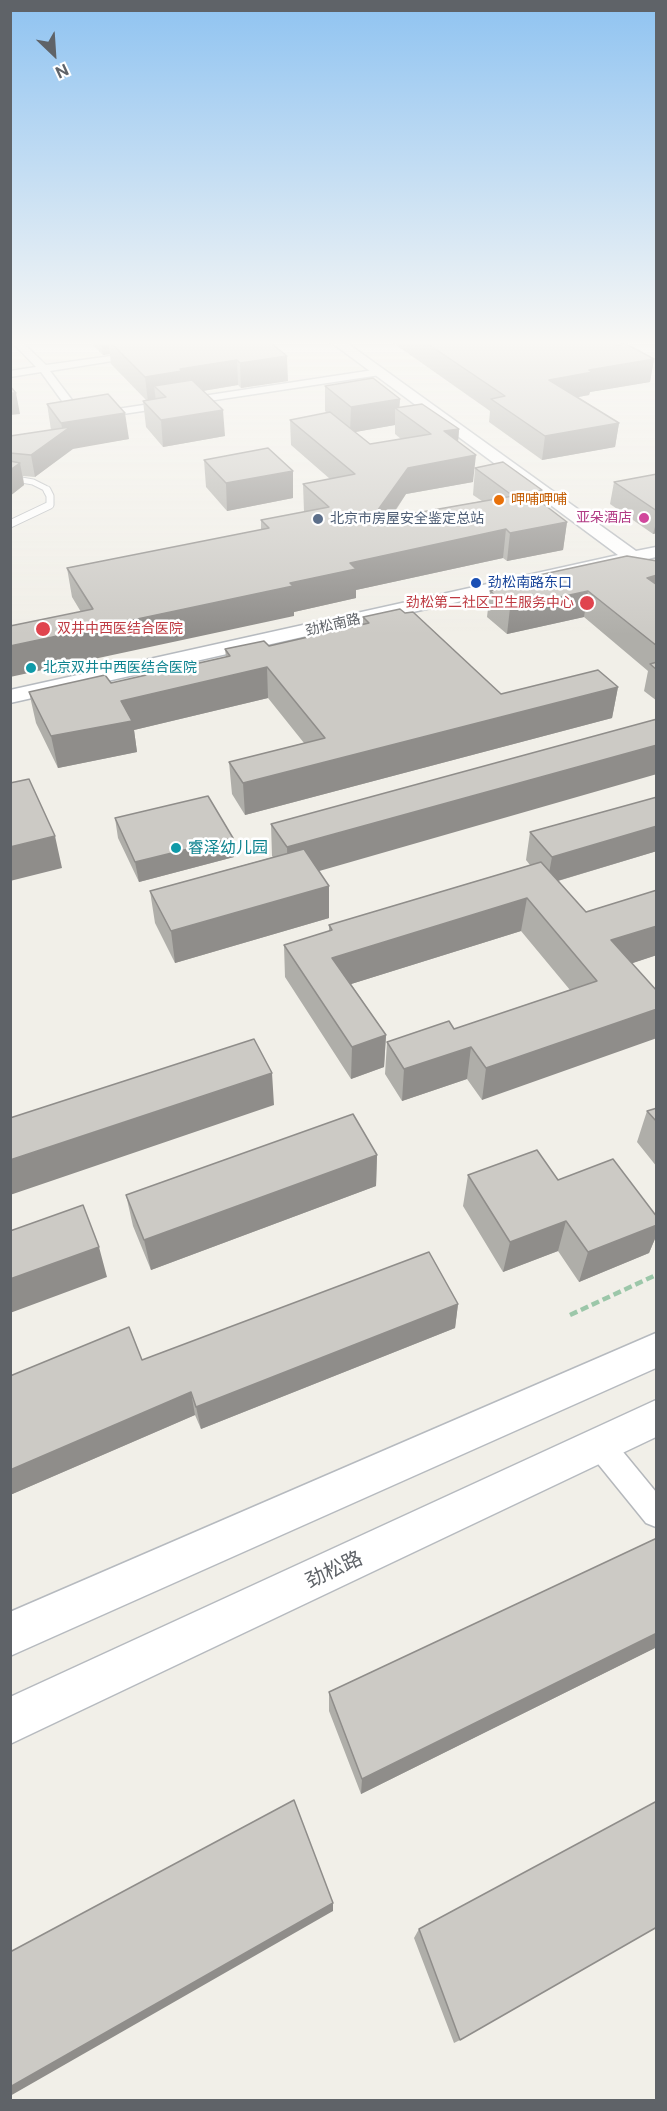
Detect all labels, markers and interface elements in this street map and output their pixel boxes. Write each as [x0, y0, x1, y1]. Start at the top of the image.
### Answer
north arrow [24, 24, 84, 84]
text: N [52, 60, 72, 82]
place label: 呷哺呷哺 [511, 492, 567, 508]
marker: 呷哺呷哺 [492, 493, 506, 507]
place label: 亚朵酒店 [576, 510, 632, 526]
place label: 北京市房屋安全鉴定总站 [330, 511, 484, 527]
marker: 亚朵酒店 [637, 511, 651, 525]
marker: 北京市房屋安全鉴定总站 [311, 512, 325, 526]
place label: 劲松南路东口 [488, 575, 572, 591]
marker: 劲松南路东口 [469, 576, 483, 590]
marker: 劲松第二社区卫生服务中心 [578, 594, 596, 612]
place label: 劲松第二社区卫生服务中心 [406, 595, 574, 611]
street label: 劲松南路 [304, 611, 362, 639]
marker: 双井中西医结合医院 [34, 620, 52, 638]
place label: 双井中西医结合医院 [57, 621, 183, 637]
place label: 北京双井中西医结合医院 [43, 660, 197, 676]
marker: 北京双井中西医结合医院 [24, 661, 38, 675]
place label: 睿泽幼儿园 [188, 838, 268, 858]
marker: 睿泽幼儿园 [169, 841, 183, 855]
street label: 劲松路 [302, 1546, 366, 1594]

